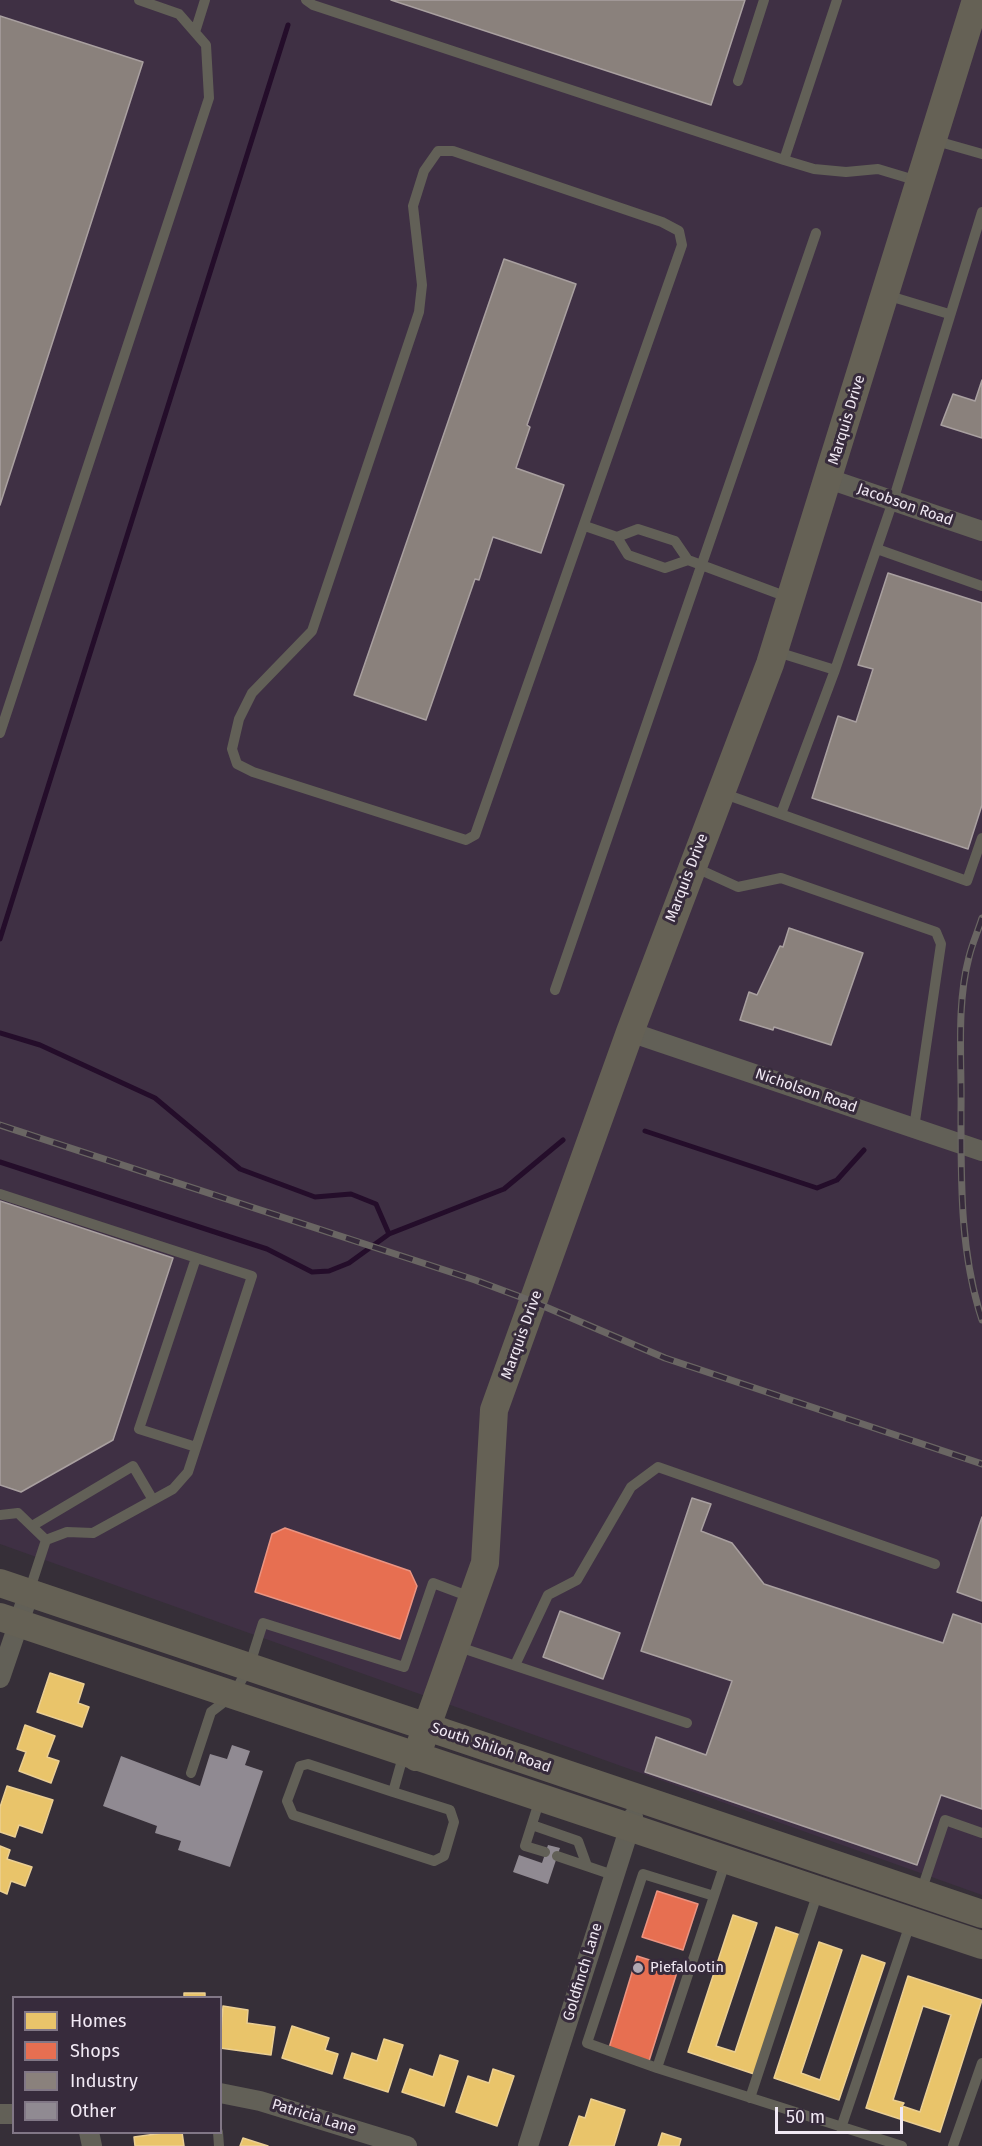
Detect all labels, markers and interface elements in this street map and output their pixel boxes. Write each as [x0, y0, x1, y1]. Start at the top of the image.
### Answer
street label: Marquis Drive [825, 373, 869, 467]
street label: Jacobson Road [855, 480, 955, 530]
street label: Marquis Drive [662, 831, 712, 925]
street label: Nicholson Road [753, 1065, 859, 1117]
street label: Marquis Drive [498, 1288, 546, 1382]
street label: South Shiloh Road [429, 1719, 553, 1777]
street label: Goldfinch Lane [560, 1921, 606, 2023]
place label: Piefalootin [650, 1959, 724, 1977]
marker: Piefalootin [631, 1961, 645, 1975]
legend [12, 1996, 222, 2134]
text: Homes [70, 2010, 126, 2032]
text: Shops [70, 2040, 120, 2062]
text: Industry [70, 2070, 138, 2092]
scale bar [778, 2095, 906, 2133]
street label: Patricia Lane [270, 2096, 358, 2138]
text: Other [70, 2100, 116, 2122]
text: 50 m [786, 2106, 825, 2128]

